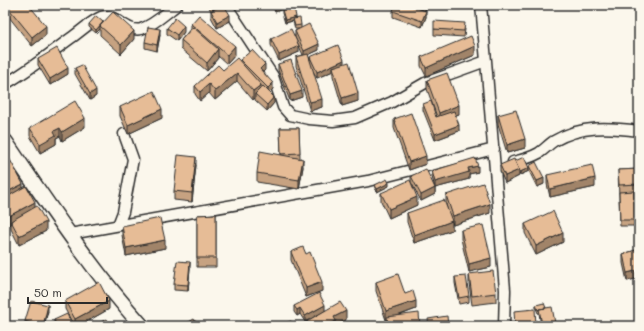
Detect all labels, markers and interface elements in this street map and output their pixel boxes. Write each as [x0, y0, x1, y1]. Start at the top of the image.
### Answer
scale bar [28, 279, 107, 305]
text: 50 m [34, 284, 62, 300]

